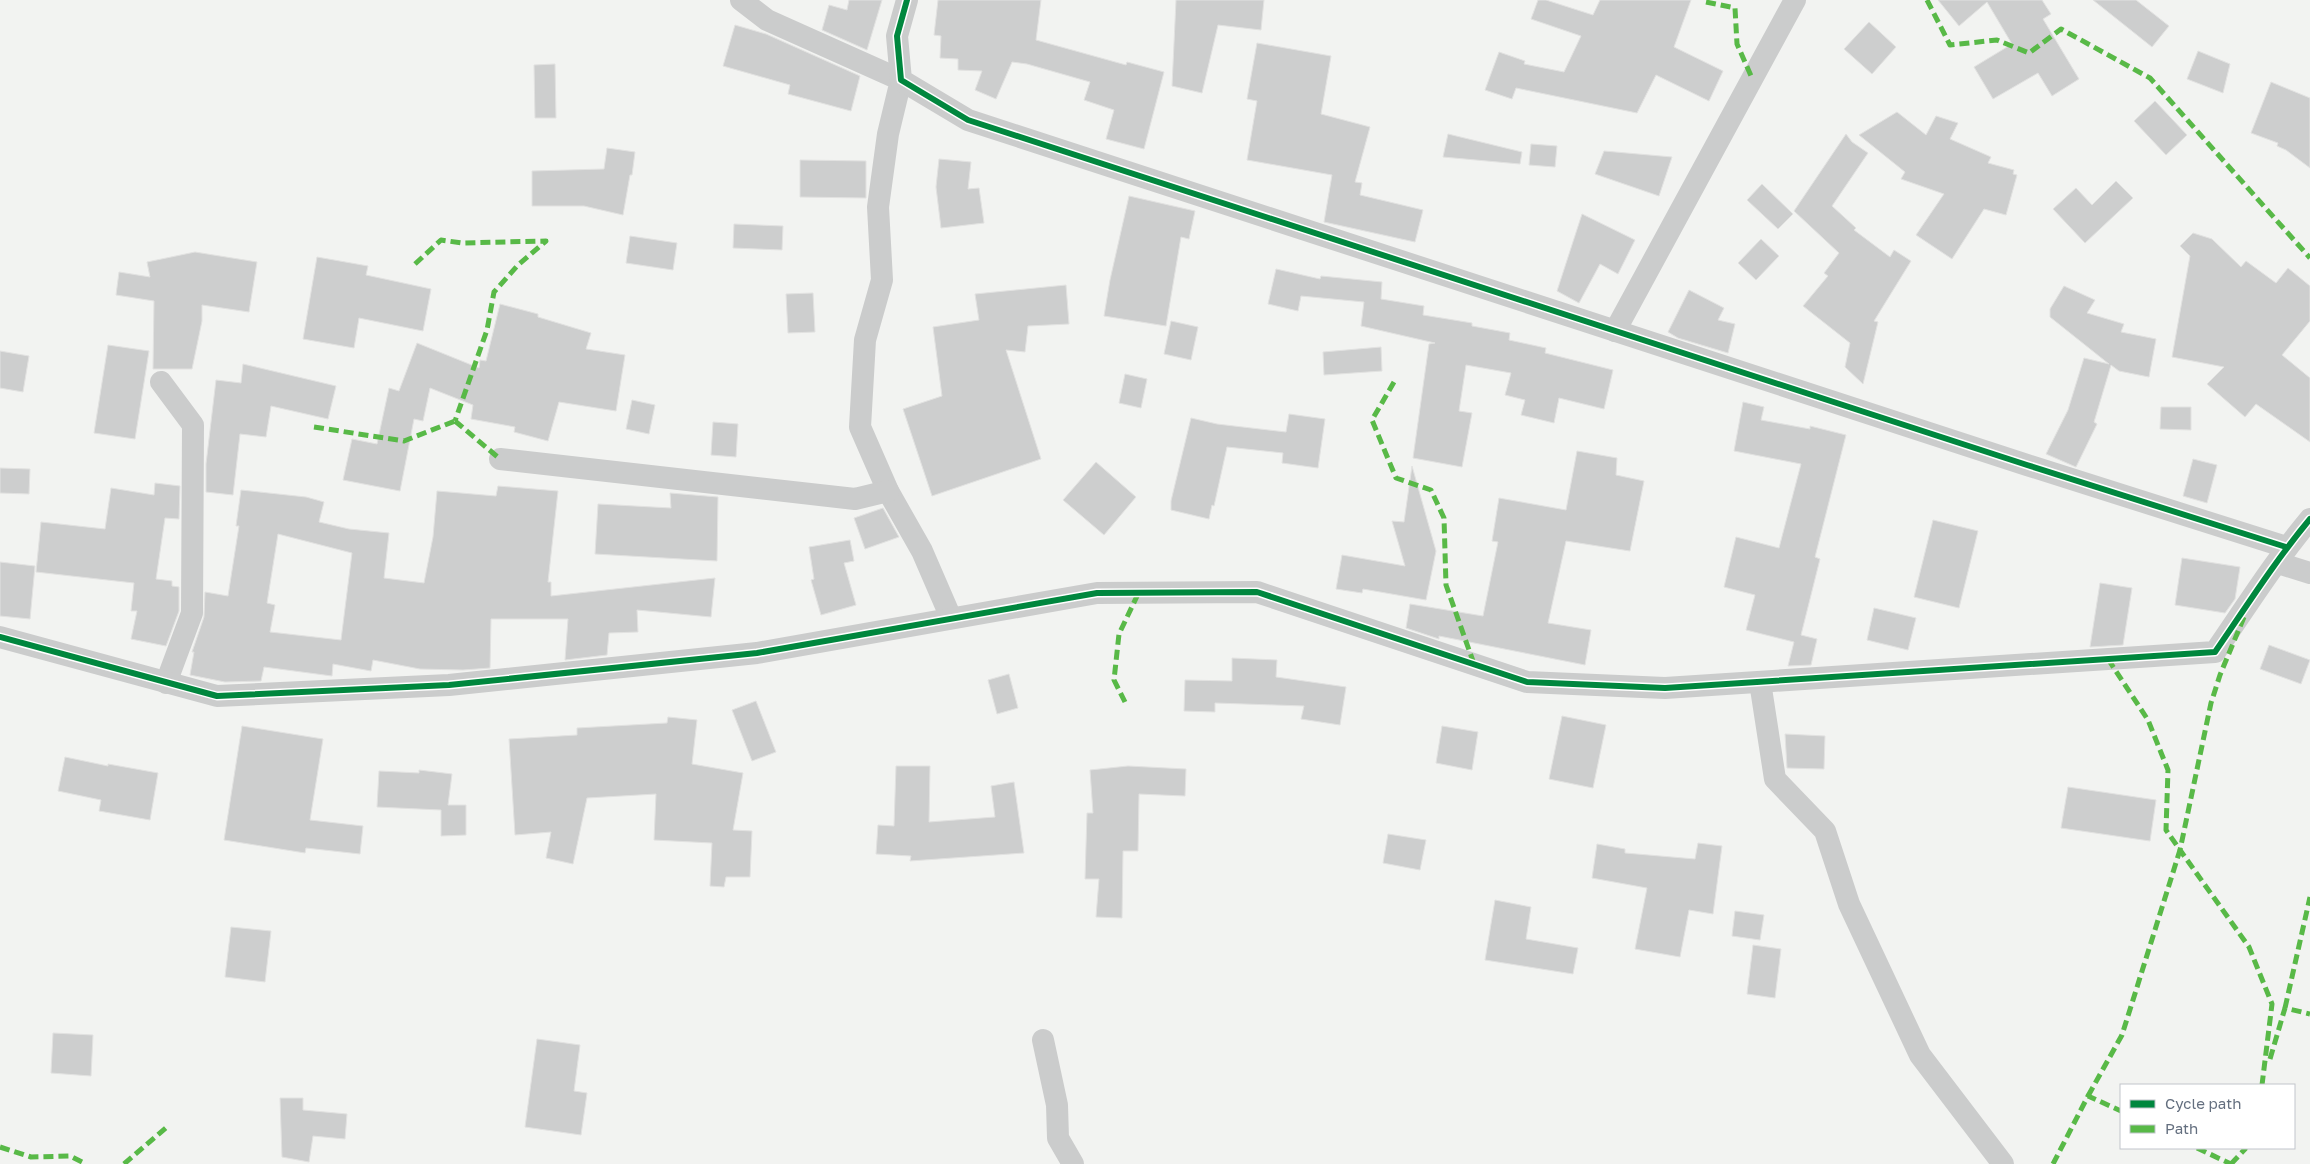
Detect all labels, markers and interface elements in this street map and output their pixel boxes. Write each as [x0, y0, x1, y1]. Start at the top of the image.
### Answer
legend [2120, 1084, 2295, 1149]
text: Cycle path [2165, 1094, 2241, 1112]
text: Path [2165, 1119, 2198, 1137]

